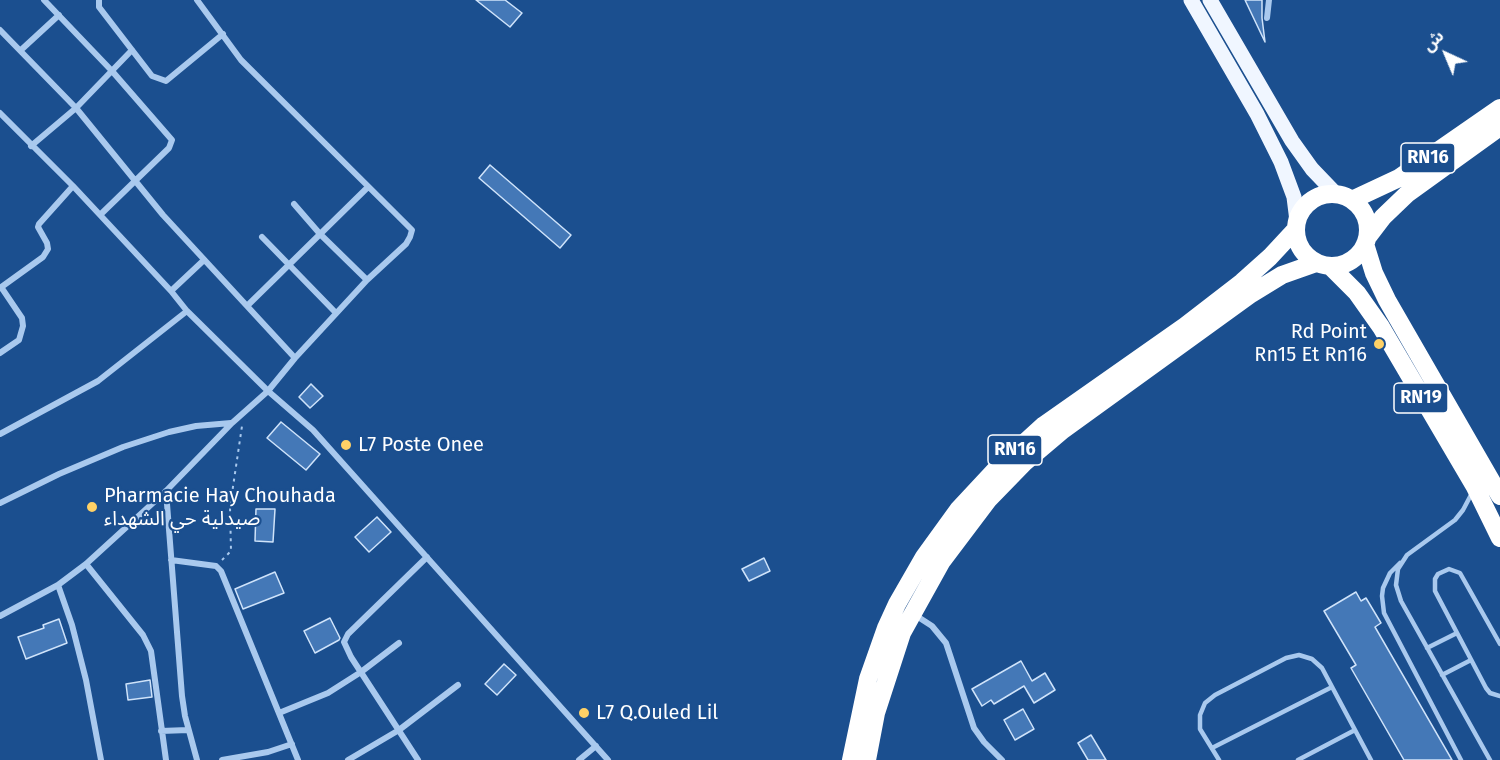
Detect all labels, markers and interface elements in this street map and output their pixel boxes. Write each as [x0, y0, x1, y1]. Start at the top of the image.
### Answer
north arrow [1416, 24, 1476, 84]
text: ش [1419, 26, 1448, 55]
road number: RN16 [1401, 143, 1455, 173]
place label: Rd Point Rn15 Et Rn16 [1254, 320, 1367, 367]
marker: Rd Point Rn15 Et Rn16 [1372, 337, 1386, 351]
road number: RN19 [1394, 383, 1448, 413]
place label: L7 Poste Onee [358, 433, 484, 457]
road number: RN16 [988, 435, 1042, 465]
marker: L7 Poste Onee [339, 438, 353, 452]
place label: Pharmacie Hay Chouhada صيدلية حي الشهداء [104, 484, 336, 531]
marker: Pharmacie Hay Chouhada صيدلية حي الشهداء [85, 500, 99, 514]
place label: L7 Q.Ouled Lil [596, 701, 718, 725]
marker: L7 Q.Ouled Lil [577, 706, 591, 720]

